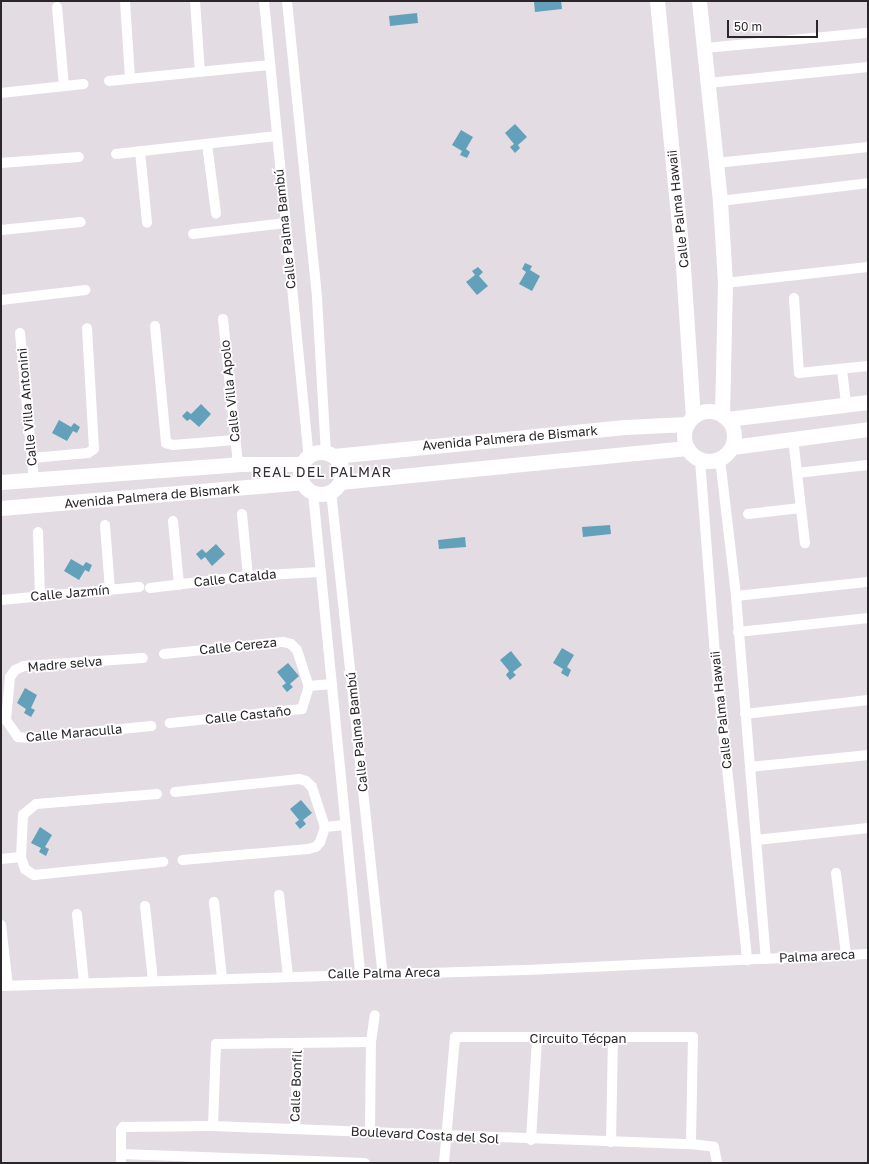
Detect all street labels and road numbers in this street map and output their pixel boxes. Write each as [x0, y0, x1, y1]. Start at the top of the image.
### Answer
street label: Calle Palma Hawaii [664, 149, 692, 269]
street label: Calle Palma Bambú [271, 168, 299, 290]
street label: Calle Villa Apolo [217, 339, 243, 443]
street label: Calle Villa Antonini [14, 347, 40, 467]
street label: Avenida Palmera de Bismark [422, 423, 598, 453]
street label: Avenida Palmera de Bismark [64, 481, 240, 511]
street label: Calle Catalda [193, 566, 277, 590]
street label: Calle Jazmín [30, 582, 110, 604]
street label: Calle Cereza [198, 634, 278, 658]
street label: Calle Palma Hawaii [707, 650, 735, 770]
street label: Madre selva [27, 653, 103, 675]
street label: Calle Palma Bambú [343, 671, 371, 793]
street label: Calle Castaño [204, 703, 292, 727]
street label: Calle Maraculla [25, 721, 123, 745]
street label: Palma areca [779, 946, 855, 966]
street label: Calle Palma Areca [327, 964, 441, 982]
street label: Circuito Técpan [530, 1030, 626, 1046]
street label: Calle Bonfil [287, 1050, 305, 1122]
street label: Boulevard Costa del Sol [350, 1123, 500, 1147]

